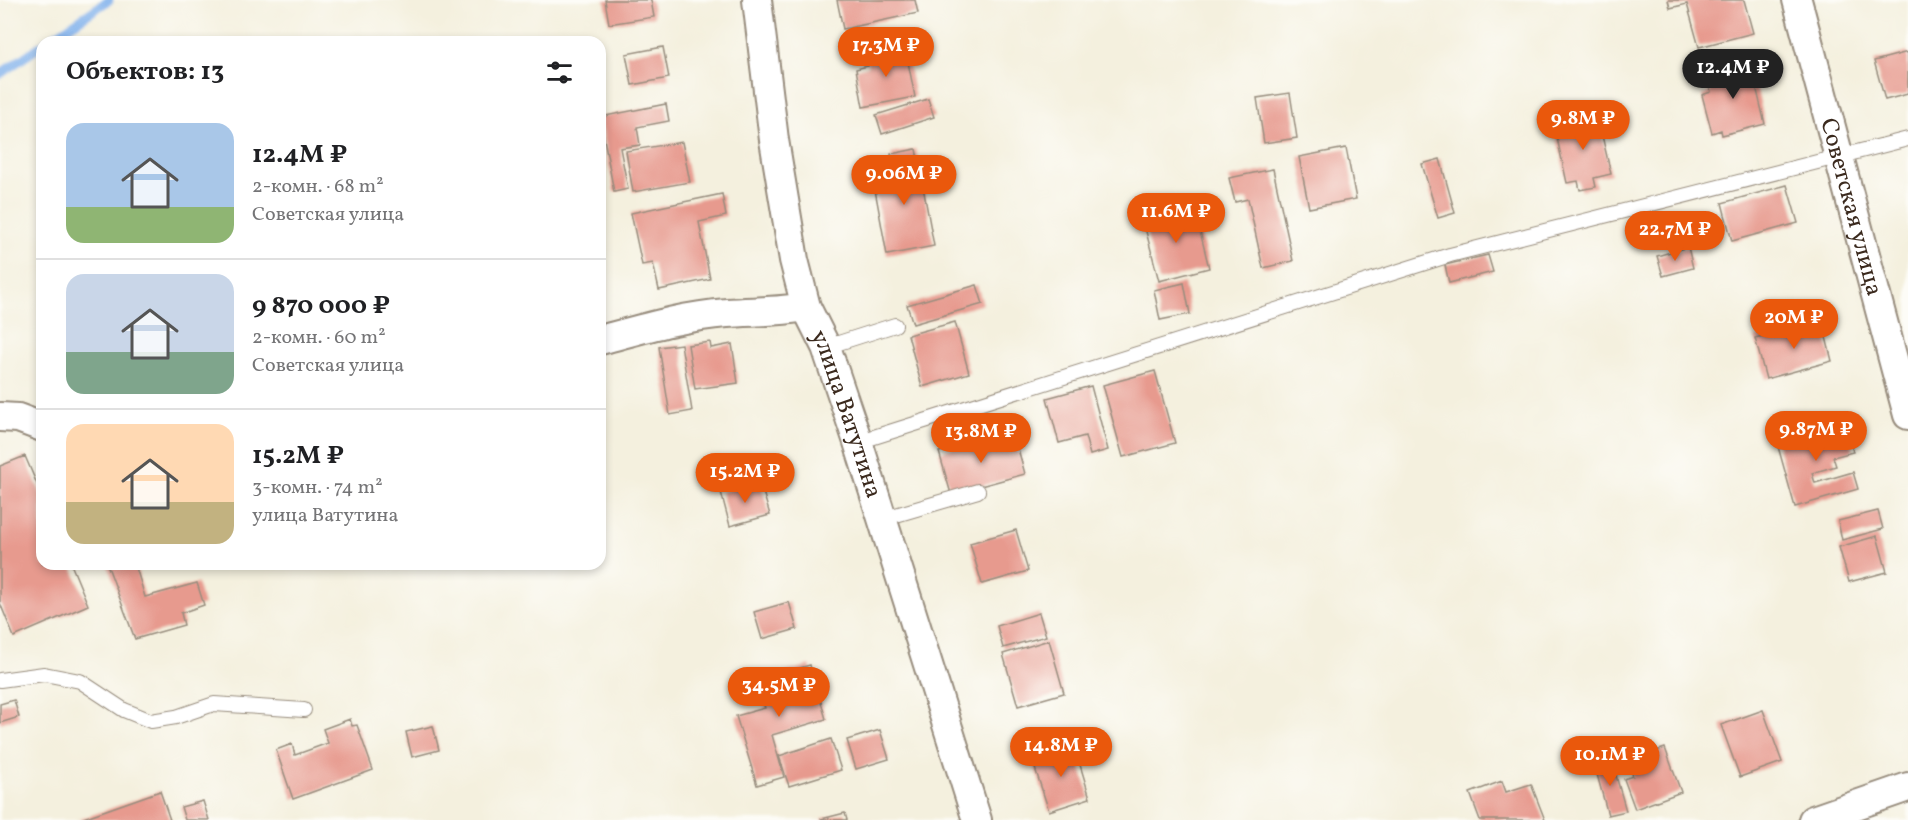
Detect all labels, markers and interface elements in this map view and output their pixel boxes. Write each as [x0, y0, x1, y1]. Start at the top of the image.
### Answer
pin: 17.3M ₽ [831, 27, 941, 78]
text: 17.3M ₽ [852, 32, 920, 60]
pin: 12.4M ₽ [1678, 49, 1788, 100]
text: Объектов: 13 [66, 54, 224, 90]
text: 12.4M ₽ [1696, 54, 1770, 82]
icon: filters [543, 56, 576, 89]
pin: 9.8M ₽ [1534, 100, 1632, 151]
text: 9.8M ₽ [1551, 105, 1615, 133]
street label: Советская улица [1810, 115, 1890, 300]
text: 12.4M ₽ [252, 137, 347, 173]
icon: home [114, 147, 186, 219]
pin: 9.06M ₽ [849, 155, 959, 206]
text: 9.06M ₽ [865, 160, 943, 188]
text: 2-комн. · 68 m² [252, 173, 384, 201]
pin: 11.6M ₽ [1121, 193, 1231, 244]
text: 11.6M ₽ [1141, 198, 1211, 226]
text: Советская улица [252, 201, 404, 229]
pin: 22.7M ₽ [1620, 211, 1730, 262]
text: 22.7M ₽ [1639, 216, 1711, 244]
text: 9 870 000 ₽ [252, 288, 390, 324]
icon: home [114, 298, 186, 370]
pin: 20M ₽ [1752, 299, 1836, 350]
text: 20M ₽ [1764, 304, 1824, 332]
text: 2-комн. · 60 m² [252, 324, 386, 352]
street label: улица Ватутина [801, 324, 890, 503]
text: Советская улица [252, 352, 404, 380]
pin: 9.87M ₽ [1761, 411, 1871, 462]
pin: 13.8M ₽ [926, 413, 1036, 464]
text: 9.87M ₽ [1779, 416, 1853, 444]
text: 13.8M ₽ [945, 418, 1017, 446]
text: 15.2M ₽ [252, 438, 344, 474]
icon: home [114, 448, 186, 520]
pin: 15.2M ₽ [690, 453, 800, 504]
text: 15.2M ₽ [710, 458, 780, 486]
text: 3-комн. · 74 m² [252, 474, 383, 502]
text: улица Ватутина [252, 502, 398, 530]
pin: 34.5M ₽ [724, 667, 834, 718]
text: 34.5M ₽ [742, 672, 816, 700]
pin: 14.8M ₽ [1006, 727, 1116, 778]
text: 14.8M ₽ [1024, 732, 1098, 760]
pin: 10.1M ₽ [1555, 736, 1665, 787]
text: 10.1M ₽ [1574, 741, 1646, 769]

